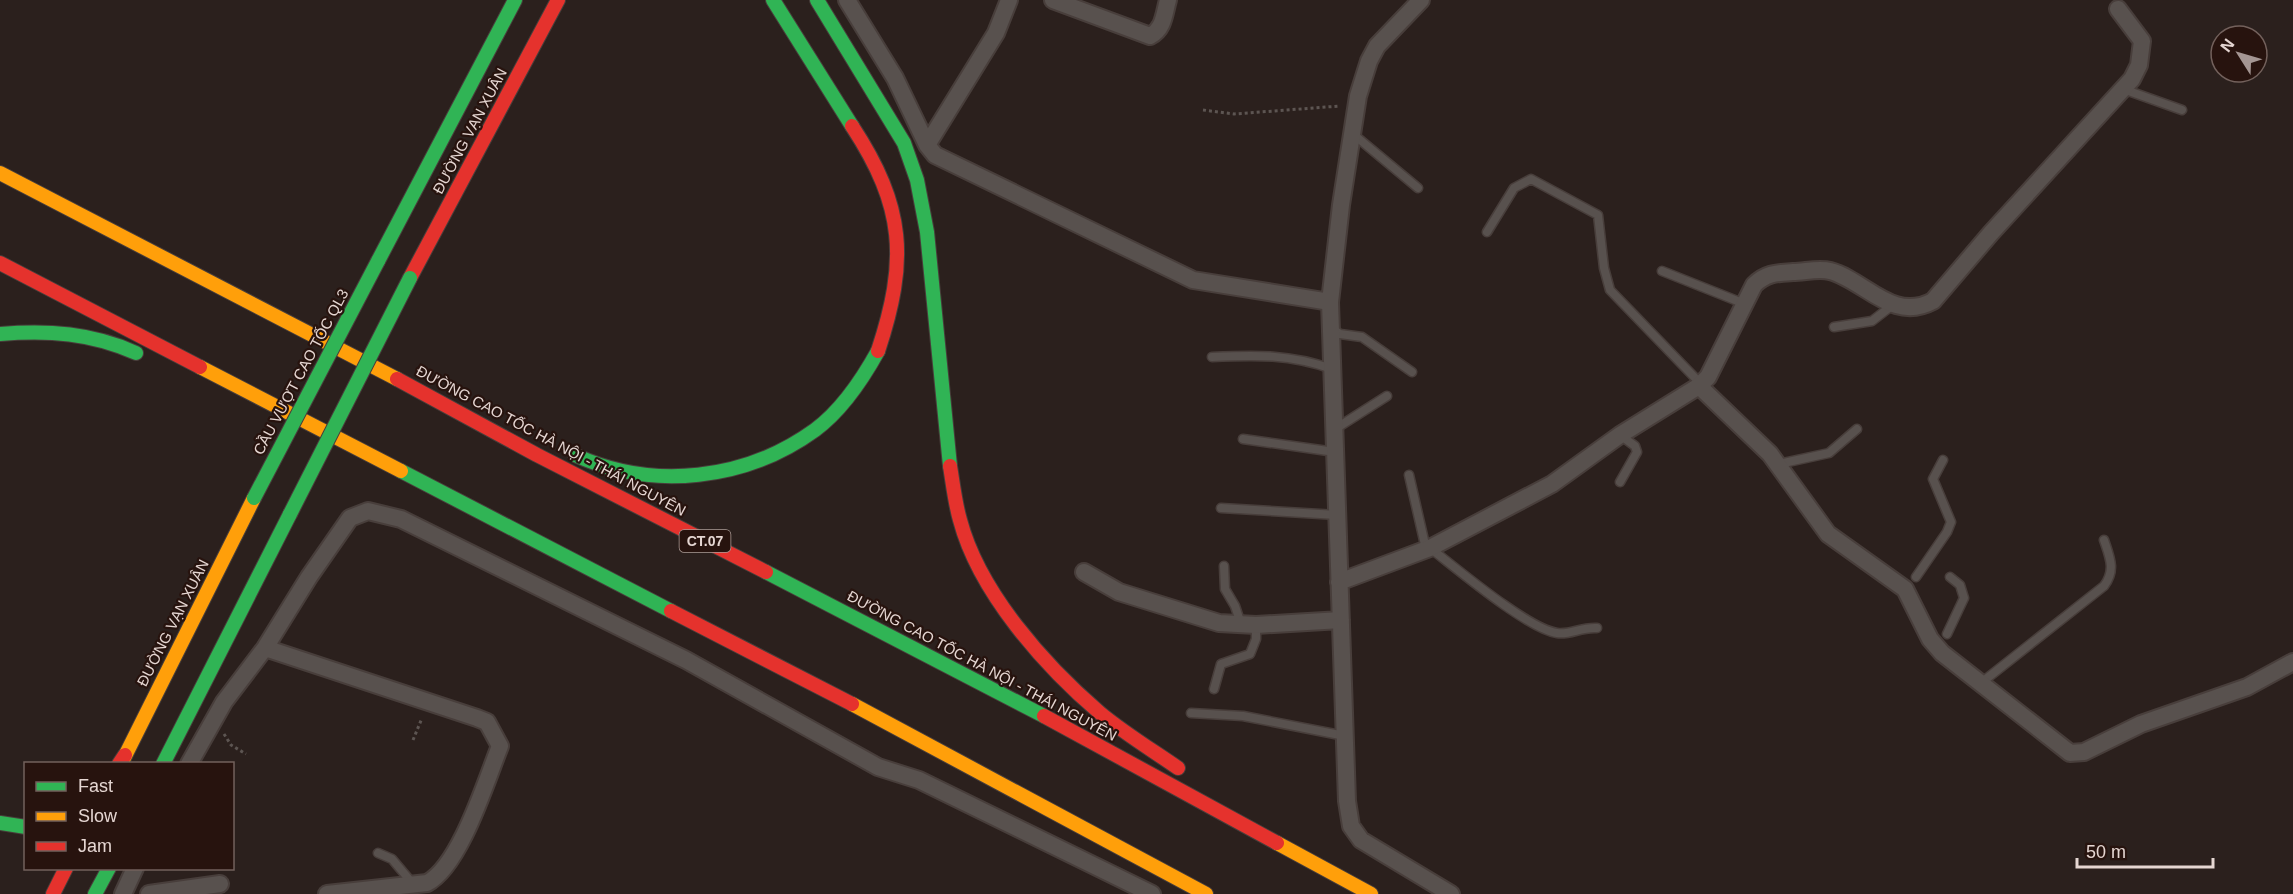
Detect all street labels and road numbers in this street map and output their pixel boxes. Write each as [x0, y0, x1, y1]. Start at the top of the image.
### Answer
street label: ĐƯỜNG VẠN XUÂN [429, 65, 510, 197]
street label: CẦU VƯỢT CAO TỐC QL3 [250, 286, 352, 457]
street label: ĐƯỜNG CAO TỐC HÀ NỘI - THÁI NGUYÊN [414, 362, 689, 519]
road number: CT.07 [680, 530, 730, 552]
street label: ĐƯỜNG VẠN XUÂN [133, 557, 212, 689]
street label: ĐƯỜNG CAO TỐC HÀ NỘI - THÁI NGUYÊN [845, 587, 1120, 744]

